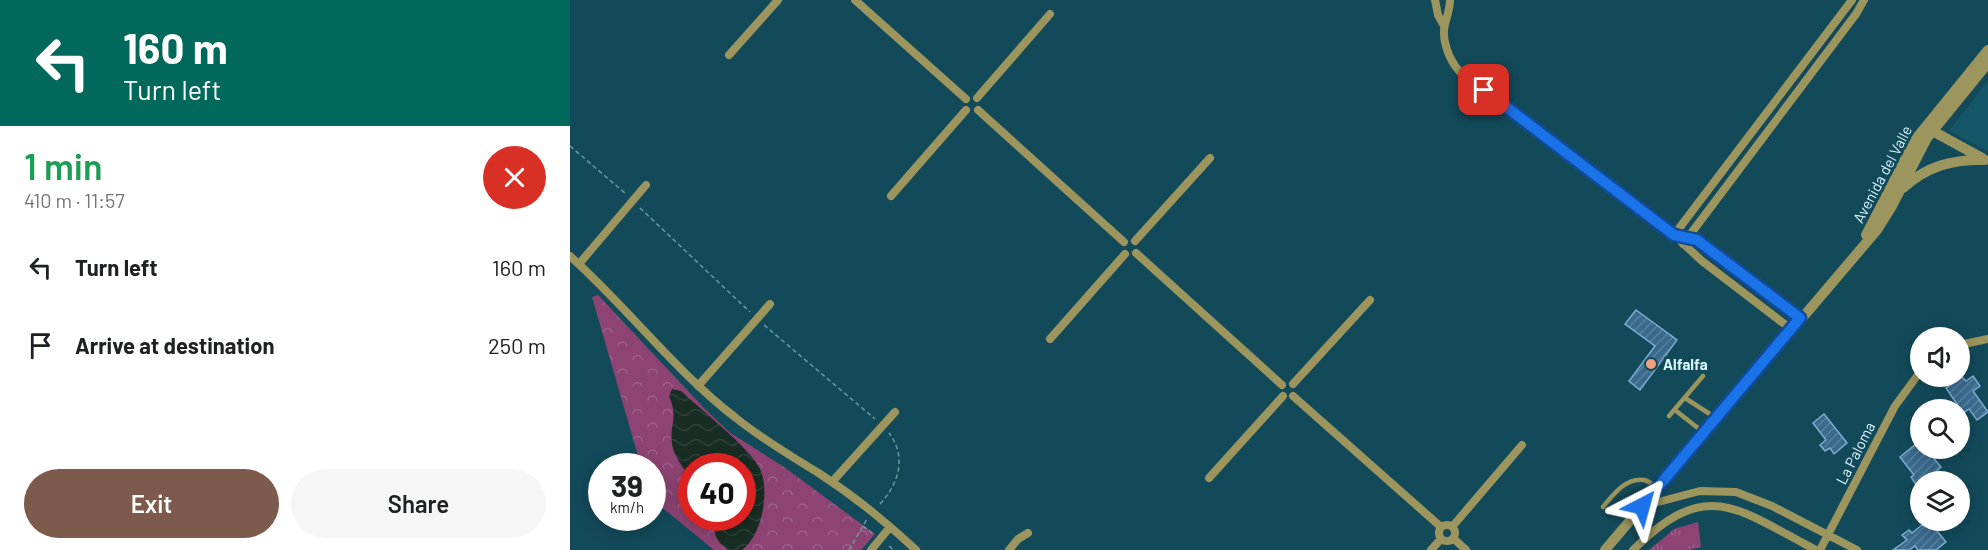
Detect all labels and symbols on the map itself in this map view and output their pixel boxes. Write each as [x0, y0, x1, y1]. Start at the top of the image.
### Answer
pin [1458, 64, 1509, 115]
street label: Avenida del Valle [1849, 122, 1915, 226]
place label: Alfalfa [1663, 355, 1708, 373]
marker: Alfalfa [1644, 357, 1658, 371]
street label: La Paloma [1832, 419, 1878, 487]
speed limit sign: 40 [678, 453, 756, 531]
position arrow [1610, 474, 1674, 538]

